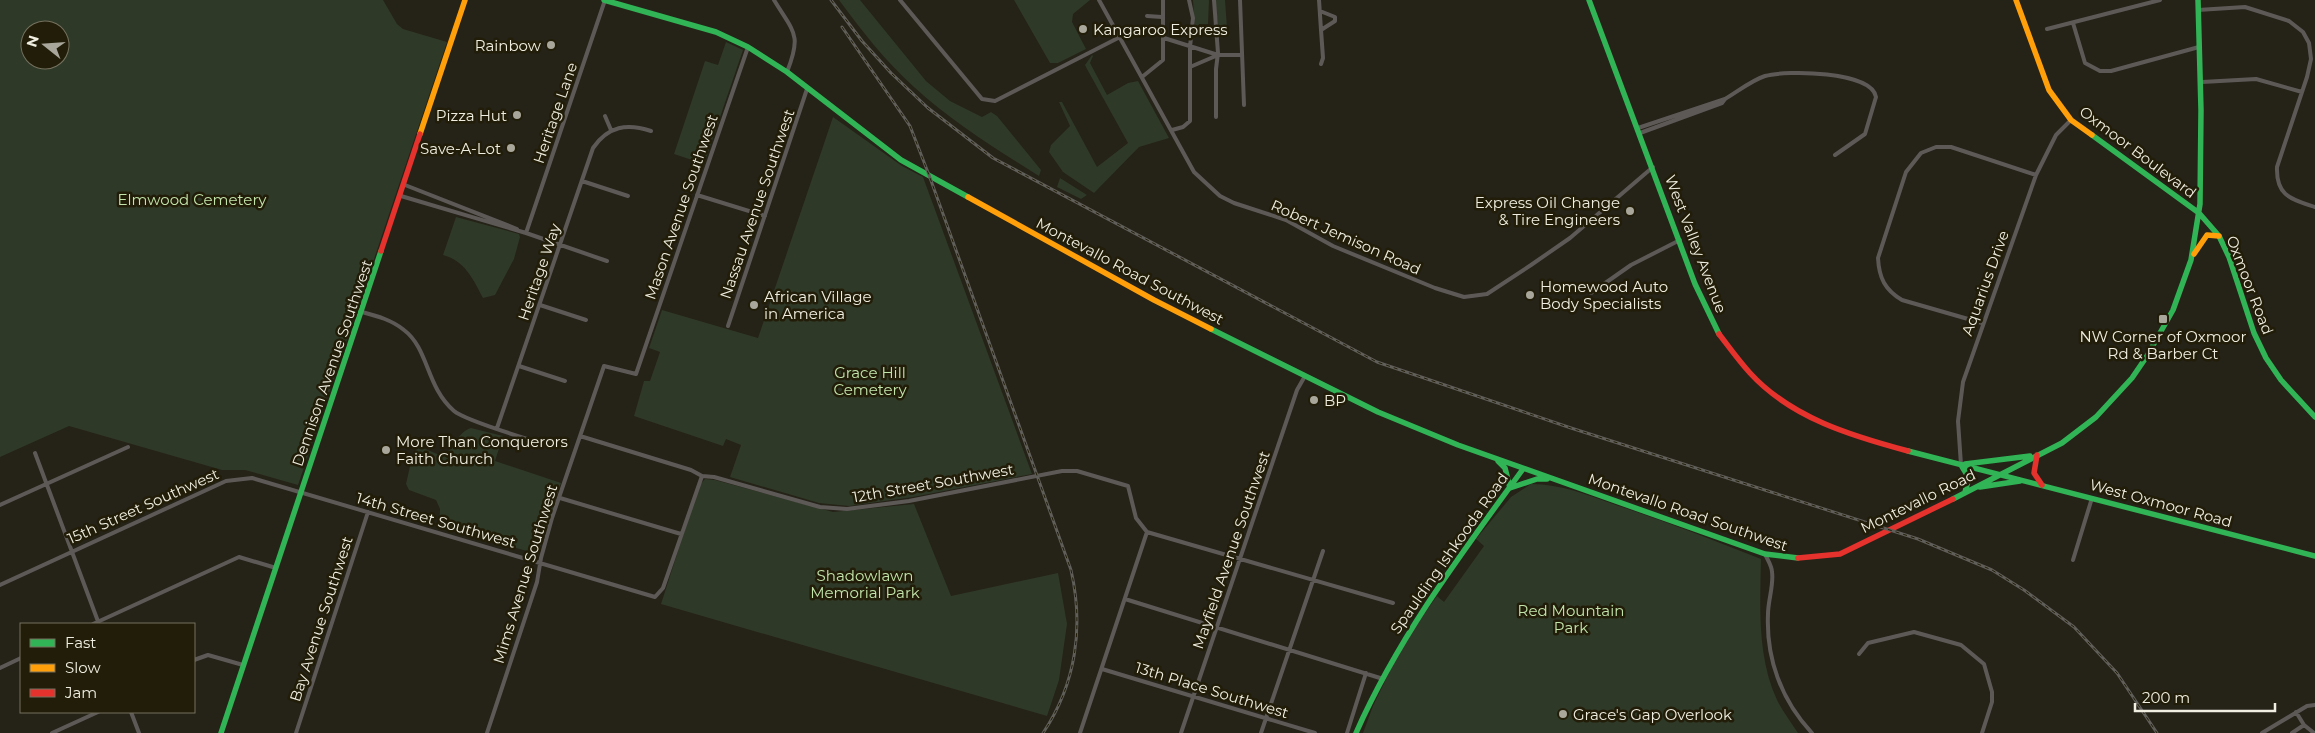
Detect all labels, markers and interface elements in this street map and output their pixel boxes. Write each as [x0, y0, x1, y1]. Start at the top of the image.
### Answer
north arrow [20, 20, 70, 70]
place label: Kangaroo Express [1093, 20, 1228, 39]
marker: Kangaroo Express [1077, 23, 1089, 35]
text: N [22, 33, 43, 49]
place label: Rainbow [475, 36, 542, 55]
marker: Rainbow [545, 39, 557, 51]
street label: Heritage Lane [529, 60, 581, 166]
street label: Oxmoor Boulevard [2076, 102, 2200, 202]
place label: Pizza Hut [436, 106, 507, 125]
street label: Nassau Avenue Southwest [716, 107, 798, 301]
marker: Pizza Hut [511, 109, 523, 121]
street label: Mason Avenue Southwest [640, 112, 722, 302]
place label: Save-A-Lot [420, 139, 501, 158]
marker: Save-A-Lot [505, 142, 517, 154]
street label: West Valley Avenue [1661, 172, 1731, 316]
park label: Elmwood Cemetery [118, 190, 267, 209]
place label: Express Oil Change & Tire Engineers [1475, 193, 1620, 229]
street label: Robert Jemison Road [1268, 195, 1424, 279]
marker: Express Oil Change & Tire Engineers [1624, 205, 1636, 217]
street label: Montevallo Road Southwest [1033, 213, 1227, 329]
street label: Heritage Way [513, 220, 565, 323]
street label: Aquarius Drive [1957, 228, 2013, 338]
street label: Oxmoor Road [2222, 233, 2278, 337]
street label: Dennison Avenue Southwest [288, 257, 376, 469]
place label: Homewood Auto Body Specialists [1540, 277, 1668, 313]
place label: African Village in America [764, 287, 872, 323]
marker: Homewood Auto Body Specialists [1524, 289, 1536, 301]
marker: African Village in America [748, 299, 760, 311]
marker: NW Corner of Oxmoor Rd & Barber Ct [2157, 313, 2169, 325]
place label: NW Corner of Oxmoor Rd & Barber Ct [2080, 327, 2246, 363]
park label: Grace Hill Cemetery [833, 363, 907, 399]
place label: BP [1324, 391, 1346, 410]
marker: BP [1308, 394, 1320, 406]
place label: More Than Conquerors Faith Church [396, 432, 568, 468]
marker: More Than Conquerors Faith Church [380, 444, 392, 456]
street label: Mayfield Avenue Southwest [1188, 448, 1274, 652]
street label: 12th Street Southwest [851, 459, 1015, 507]
street label: 15th Street Southwest [64, 464, 222, 548]
street label: Montevallo Road [1857, 465, 1979, 537]
street label: Spaulding Ishkooda Road [1386, 469, 1512, 637]
street label: Montevallo Road Southwest [1586, 469, 1790, 555]
street label: West Oxmoor Road [2088, 475, 2234, 531]
street label: Mims Avenue Southwest [489, 482, 561, 666]
street label: 14th Street Southwest [354, 488, 518, 552]
street label: Bay Avenue Southwest [285, 534, 357, 704]
park label: Shadowlawn Memorial Park [810, 566, 920, 602]
park label: Red Mountain Park [1518, 601, 1624, 637]
legend [20, 623, 195, 713]
text: Fast [65, 633, 96, 652]
text: Slow [65, 658, 101, 677]
street label: 13th Place Southwest [1133, 658, 1291, 722]
scale bar [2135, 680, 2275, 712]
text: Jam [64, 683, 97, 702]
text: 200 m [2142, 688, 2190, 707]
place label: Grace's Gap Overlook [1573, 705, 1732, 724]
marker: Grace's Gap Overlook [1557, 708, 1569, 720]

